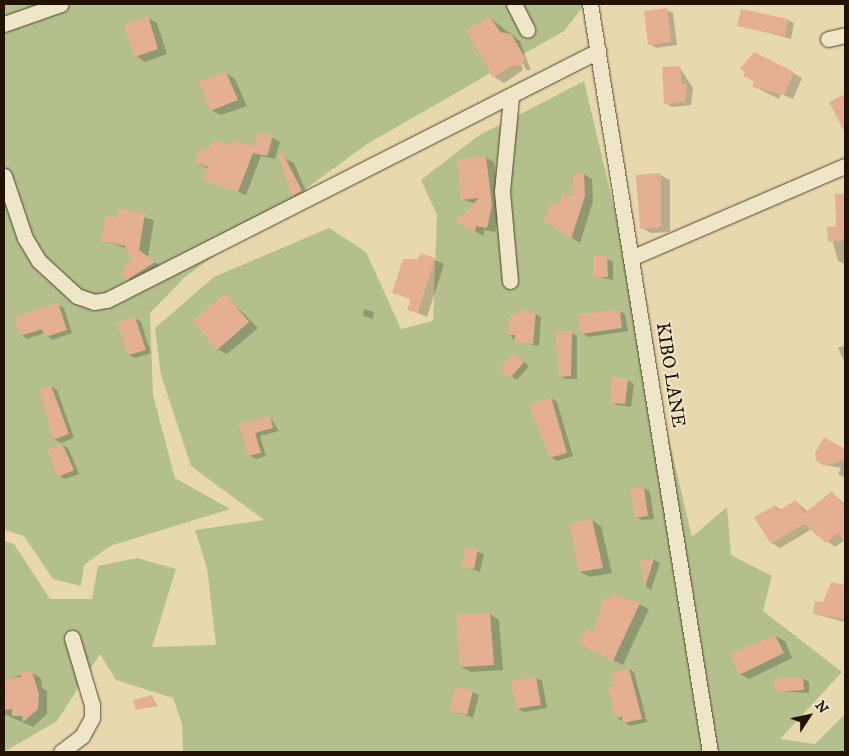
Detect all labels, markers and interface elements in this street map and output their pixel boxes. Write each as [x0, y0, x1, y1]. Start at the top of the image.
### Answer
street label: KIBO LANE [650, 321, 690, 429]
north arrow [784, 691, 834, 741]
text: N [811, 698, 832, 717]

